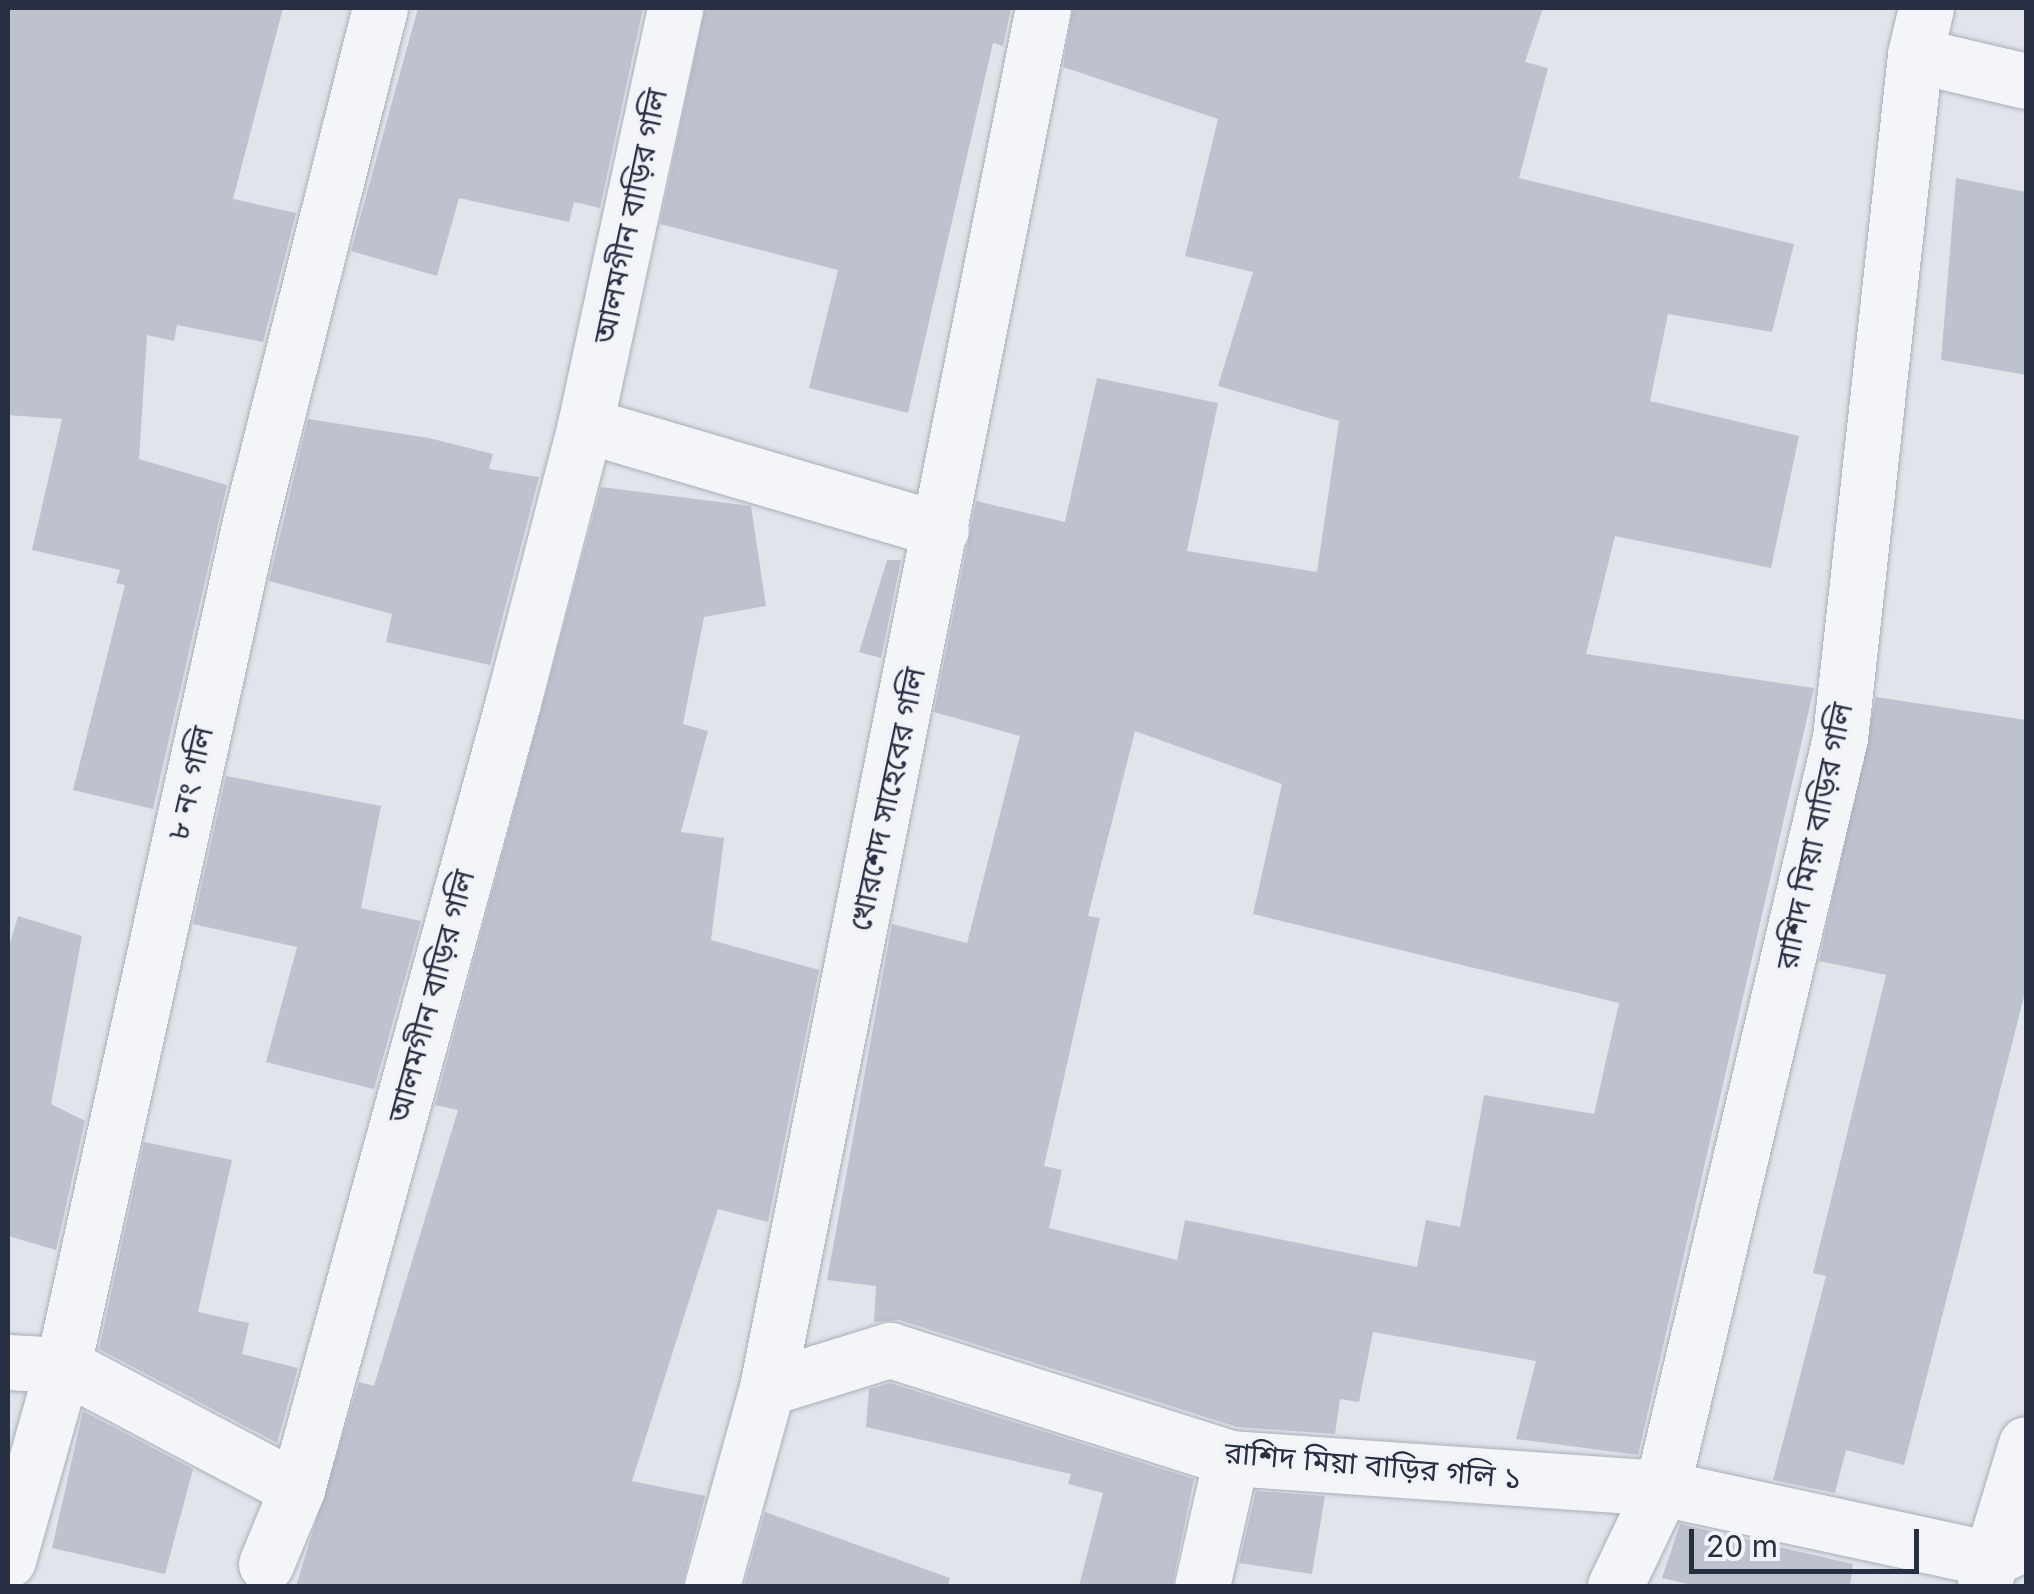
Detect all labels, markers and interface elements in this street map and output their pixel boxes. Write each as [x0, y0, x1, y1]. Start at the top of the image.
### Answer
street label: আলমগীন বাড়ির গলি [585, 85, 675, 347]
street label: খোরশেদ সাহেবের গলি [842, 664, 932, 934]
street label: রাশিদ মিয়া বাড়ির গলি [1768, 699, 1860, 973]
street label: ৮ নং গলি [160, 723, 220, 843]
street label: আলমগীন বাড়ির গলি [380, 866, 482, 1126]
street label: রাশিদ মিয়া বাড়ির গলি ১ [1223, 1434, 1523, 1496]
scale bar [1694, 1509, 1924, 1571]
text: 20 m [1706, 1528, 1778, 1564]

